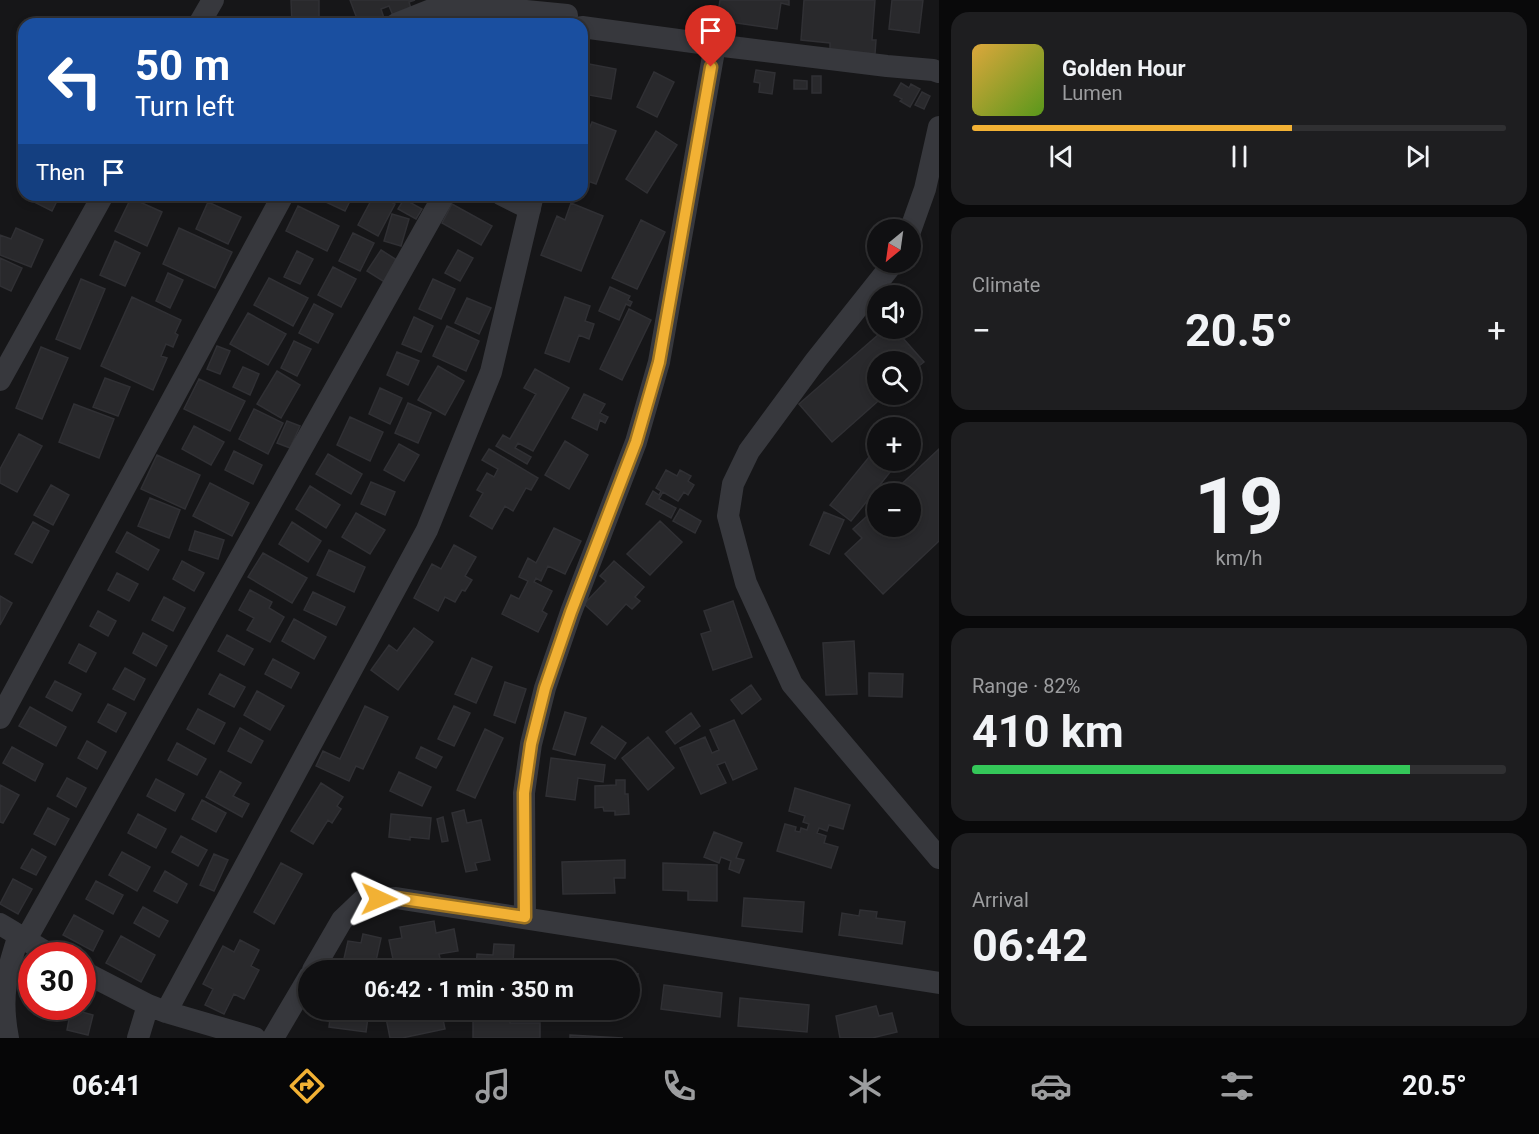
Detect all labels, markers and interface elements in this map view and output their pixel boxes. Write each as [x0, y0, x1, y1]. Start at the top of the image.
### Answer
pin [685, 5, 736, 67]
icon: arrive [694, 14, 727, 47]
text: 50 m [135, 41, 230, 90]
icon: left [36, 42, 114, 120]
text: Golden Hour [1062, 56, 1186, 81]
text: Lumen [1062, 81, 1123, 105]
text: Turn left [135, 91, 235, 123]
icon: previous [1045, 140, 1078, 173]
icon: pause [1223, 140, 1256, 173]
icon: next [1401, 140, 1434, 173]
icon: arrive [97, 156, 130, 189]
text: Then [36, 160, 85, 185]
north arrow [867, 219, 921, 273]
map controls [867, 219, 921, 537]
text: Climate [972, 273, 1040, 297]
button: sound [867, 285, 921, 339]
text: 20.5° [1185, 304, 1293, 357]
text: − [972, 311, 991, 350]
text: + [1487, 311, 1506, 350]
button: search [867, 351, 921, 405]
button: + [867, 417, 921, 471]
text: 19 [1194, 461, 1284, 552]
button: − [867, 483, 921, 537]
text: km/h [1216, 546, 1262, 570]
text: Range · 82% [972, 674, 1080, 698]
text: 410 km [972, 705, 1124, 758]
position arrow [347, 867, 411, 931]
text: Arrival [972, 888, 1029, 912]
text: 06:42 [972, 919, 1088, 972]
speed limit sign: 30 [18, 942, 96, 1020]
text: 06:42 · 1 min · 350 m [364, 977, 574, 1002]
icon: directions [286, 1065, 328, 1107]
icon: music [472, 1065, 514, 1107]
icon: phone [658, 1065, 700, 1107]
icon: climate [844, 1065, 886, 1107]
icon: car [1030, 1065, 1072, 1107]
icon: filters [1216, 1065, 1258, 1107]
text: 06:41 [72, 1070, 142, 1102]
text: 20.5° [1402, 1070, 1467, 1102]

